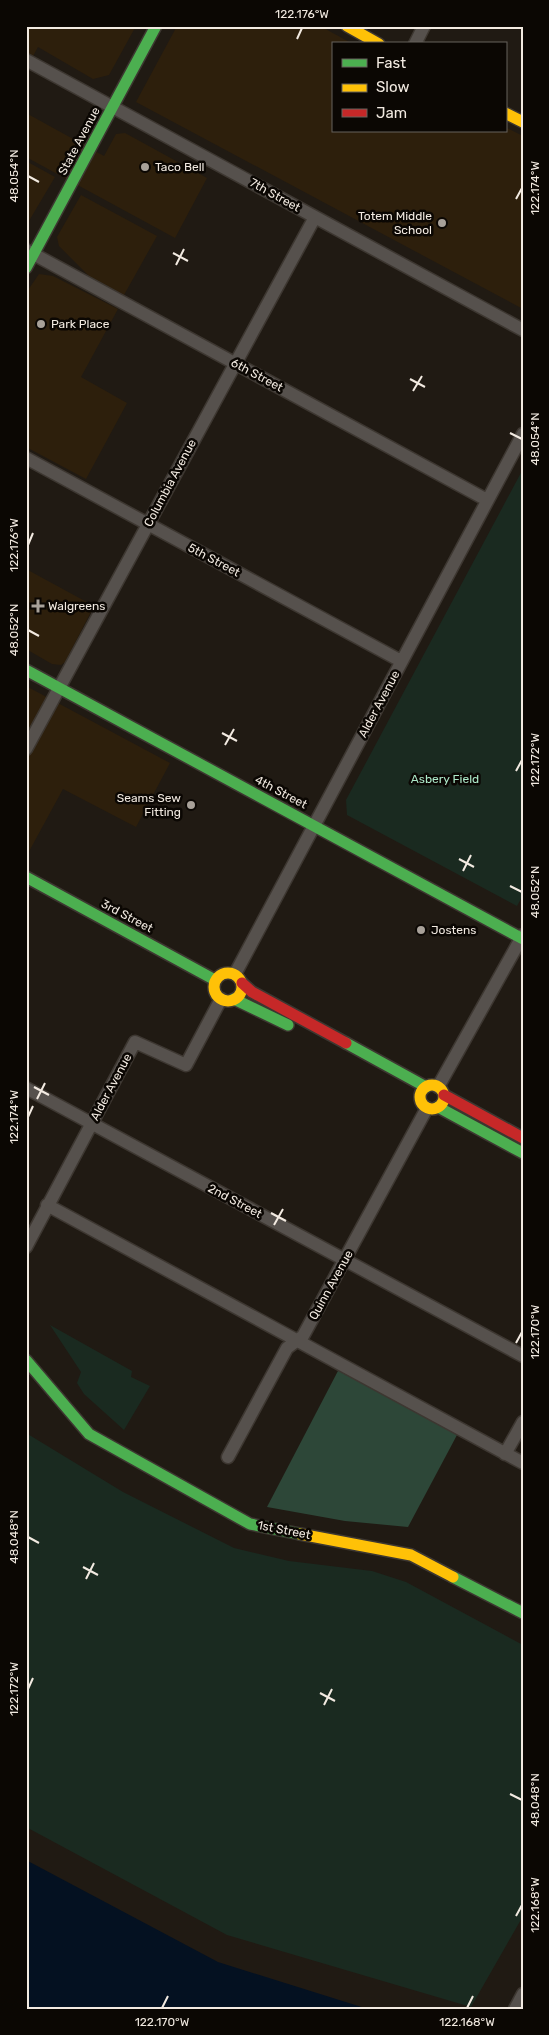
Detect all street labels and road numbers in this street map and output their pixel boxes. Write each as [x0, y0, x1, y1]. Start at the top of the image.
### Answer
street label: State Avenue [55, 104, 103, 177]
street label: 7th Street [247, 175, 303, 215]
street label: 6th Street [229, 355, 286, 395]
street label: Columbia Avenue [141, 437, 199, 529]
street label: 5th Street [186, 540, 243, 580]
street label: Alder Avenue [356, 668, 403, 740]
street label: 4th Street [253, 772, 310, 812]
street label: 3rd Street [99, 897, 155, 936]
street label: Alder Avenue [88, 1051, 135, 1123]
street label: 2nd Street [206, 1181, 265, 1221]
street label: Quinn Avenue [306, 1247, 356, 1322]
street label: 1st Street [256, 1518, 312, 1542]

